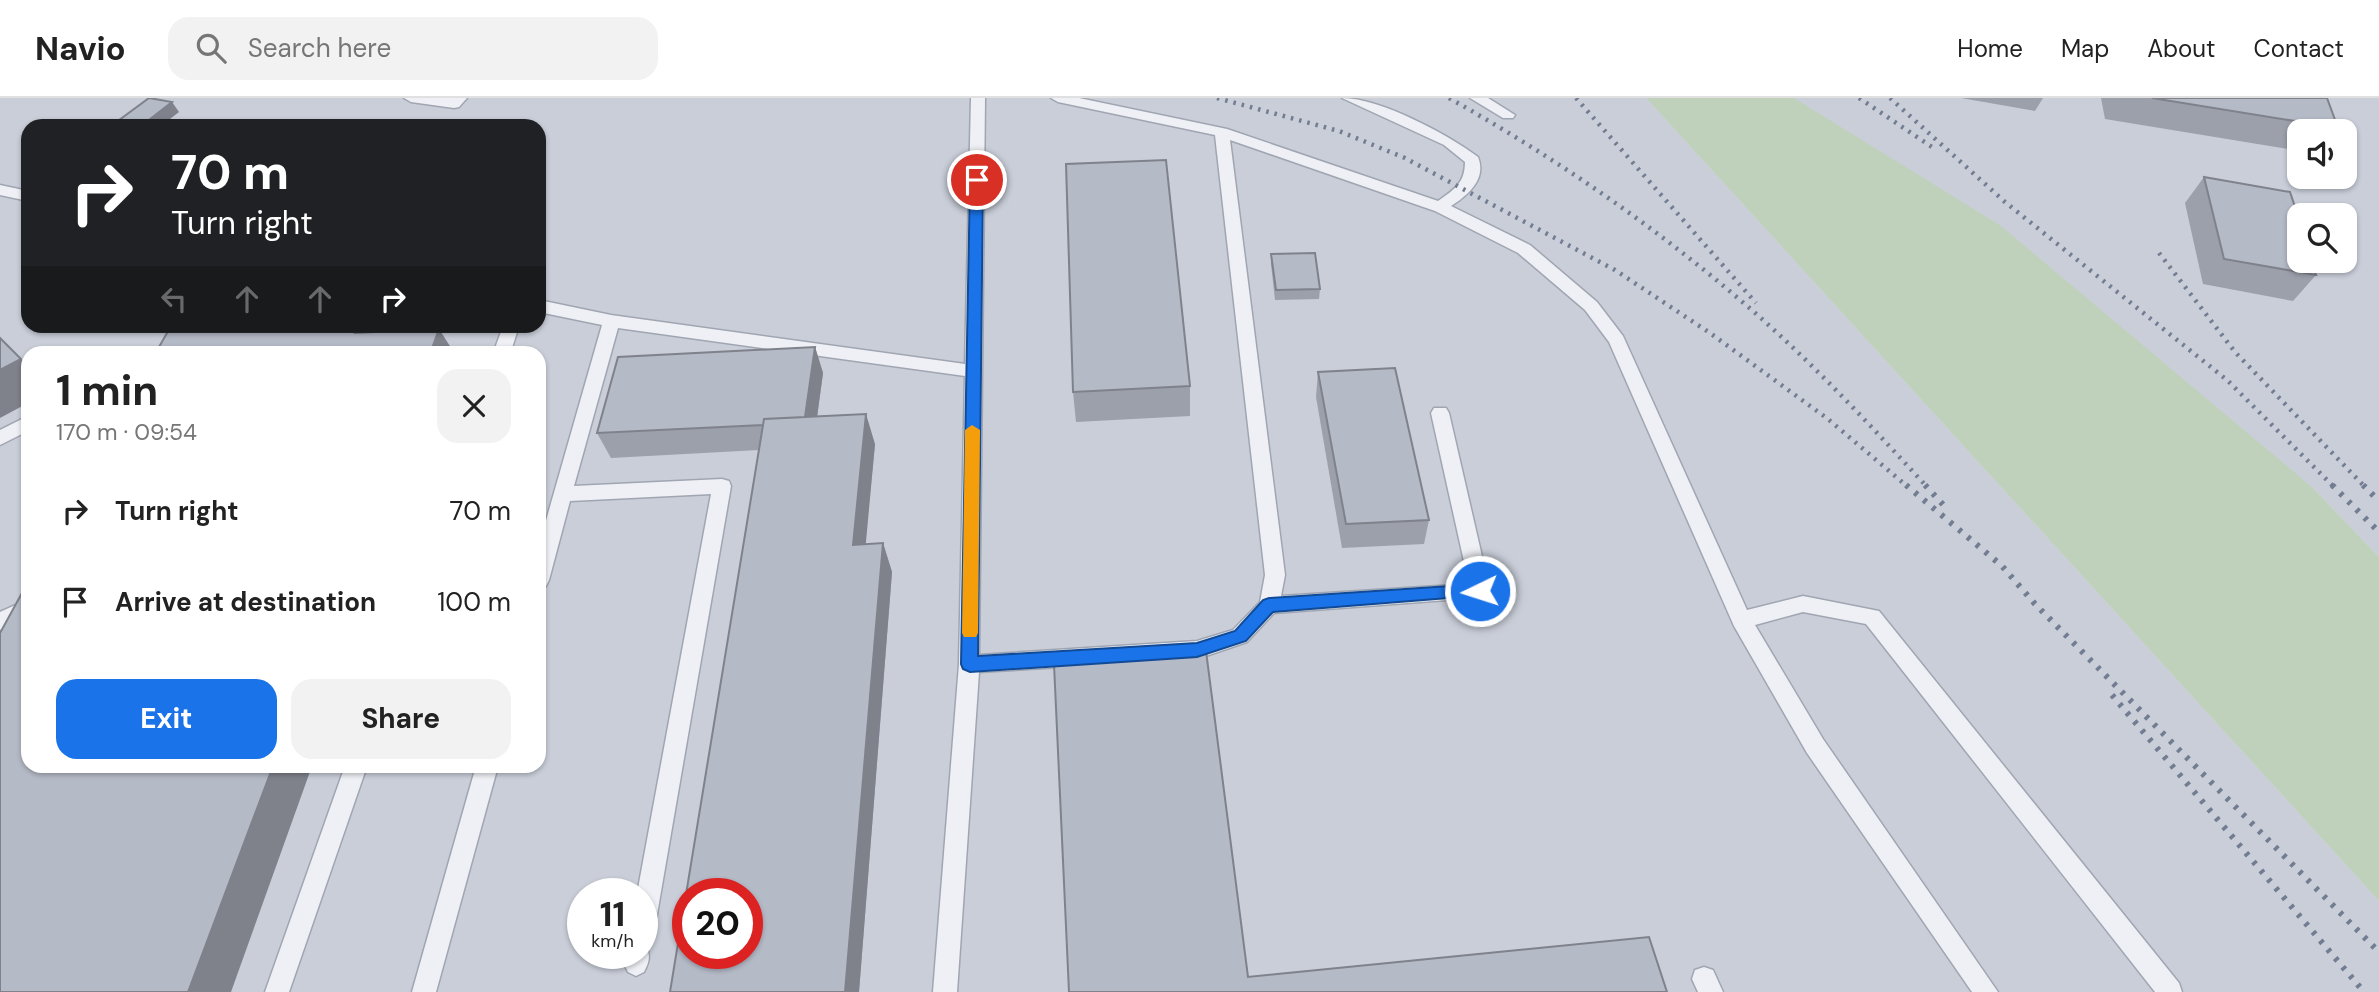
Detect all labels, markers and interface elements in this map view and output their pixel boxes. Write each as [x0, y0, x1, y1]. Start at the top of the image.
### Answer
search box [168, 17, 658, 80]
text: Navio [35, 27, 126, 70]
icon: search [192, 29, 230, 67]
text: Search here [248, 31, 391, 65]
text: Home [1957, 33, 2023, 64]
text: Map [2061, 33, 2109, 64]
text: About [2147, 33, 2216, 64]
text: Contact [2254, 33, 2344, 64]
map controls [2287, 119, 2357, 273]
button: sound [2287, 119, 2357, 189]
text: 70 m [171, 140, 289, 204]
icon: right [56, 147, 147, 238]
pin [947, 150, 1007, 210]
icon: arrive [958, 161, 996, 199]
text: Turn right [171, 202, 313, 244]
button: search [2287, 203, 2357, 273]
icon: left [155, 280, 193, 318]
icon: ahead [228, 280, 266, 318]
icon: ahead [301, 280, 339, 318]
icon: right [374, 280, 412, 318]
text: 1 min [56, 363, 158, 418]
button: close [437, 369, 511, 443]
text: 170 m · 09:54 [56, 417, 197, 447]
icon: right [56, 492, 94, 530]
text: Turn right [115, 494, 239, 528]
text: 70 m [450, 494, 511, 528]
position arrow [1443, 554, 1517, 628]
icon: arrive [56, 583, 94, 621]
text: Arrive at destination [115, 585, 376, 619]
text: 100 m [437, 585, 511, 619]
button: Exit [56, 679, 277, 759]
button: Share [291, 679, 511, 759]
speed limit sign: 20 [672, 878, 763, 969]
text: 11 [600, 891, 625, 937]
text: km/h [591, 929, 634, 953]

